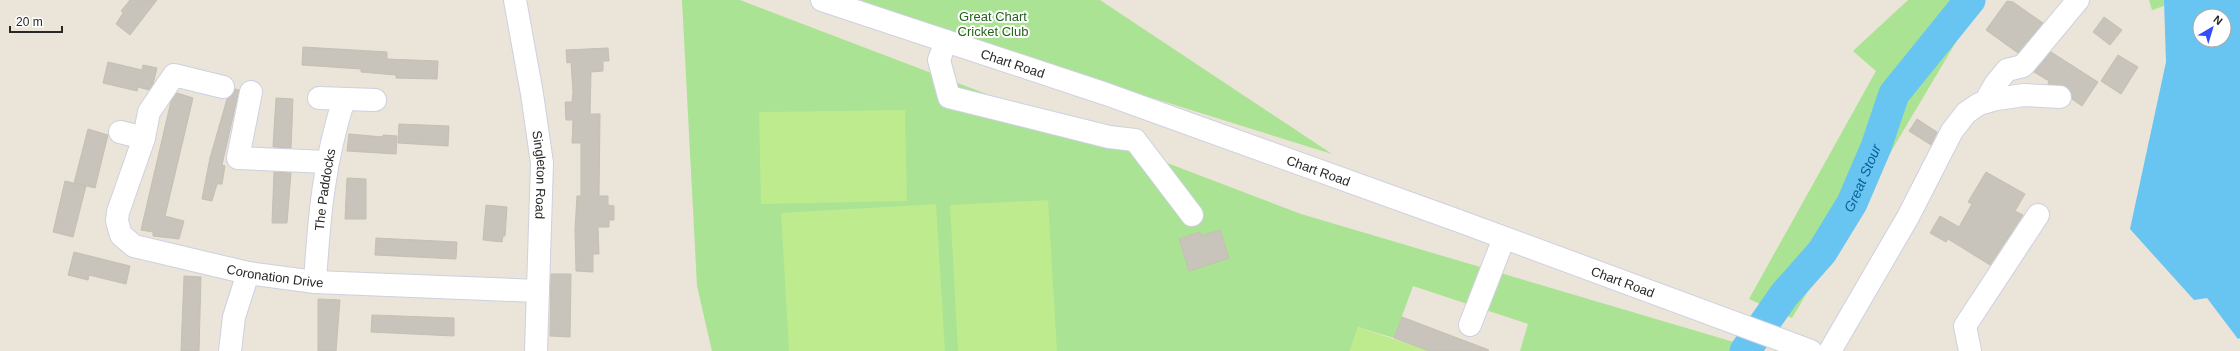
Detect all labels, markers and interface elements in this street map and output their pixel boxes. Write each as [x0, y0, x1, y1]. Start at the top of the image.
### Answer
scale bar [10, 8, 62, 34]
north arrow [2192, 8, 2232, 48]
park label: Great Chart Cricket Club [958, 9, 1028, 39]
text: N [2211, 13, 2225, 27]
text: 20 m [16, 15, 43, 29]
street label: Chart Road [979, 46, 1047, 81]
street label: Singleton Road [529, 130, 549, 219]
water label: Great Stour [1840, 141, 1885, 215]
street label: The Paddocks [312, 147, 339, 231]
street label: Chart Road [1284, 153, 1352, 189]
street label: Coronation Drive [225, 261, 324, 290]
street label: Chart Road [1589, 263, 1657, 301]

